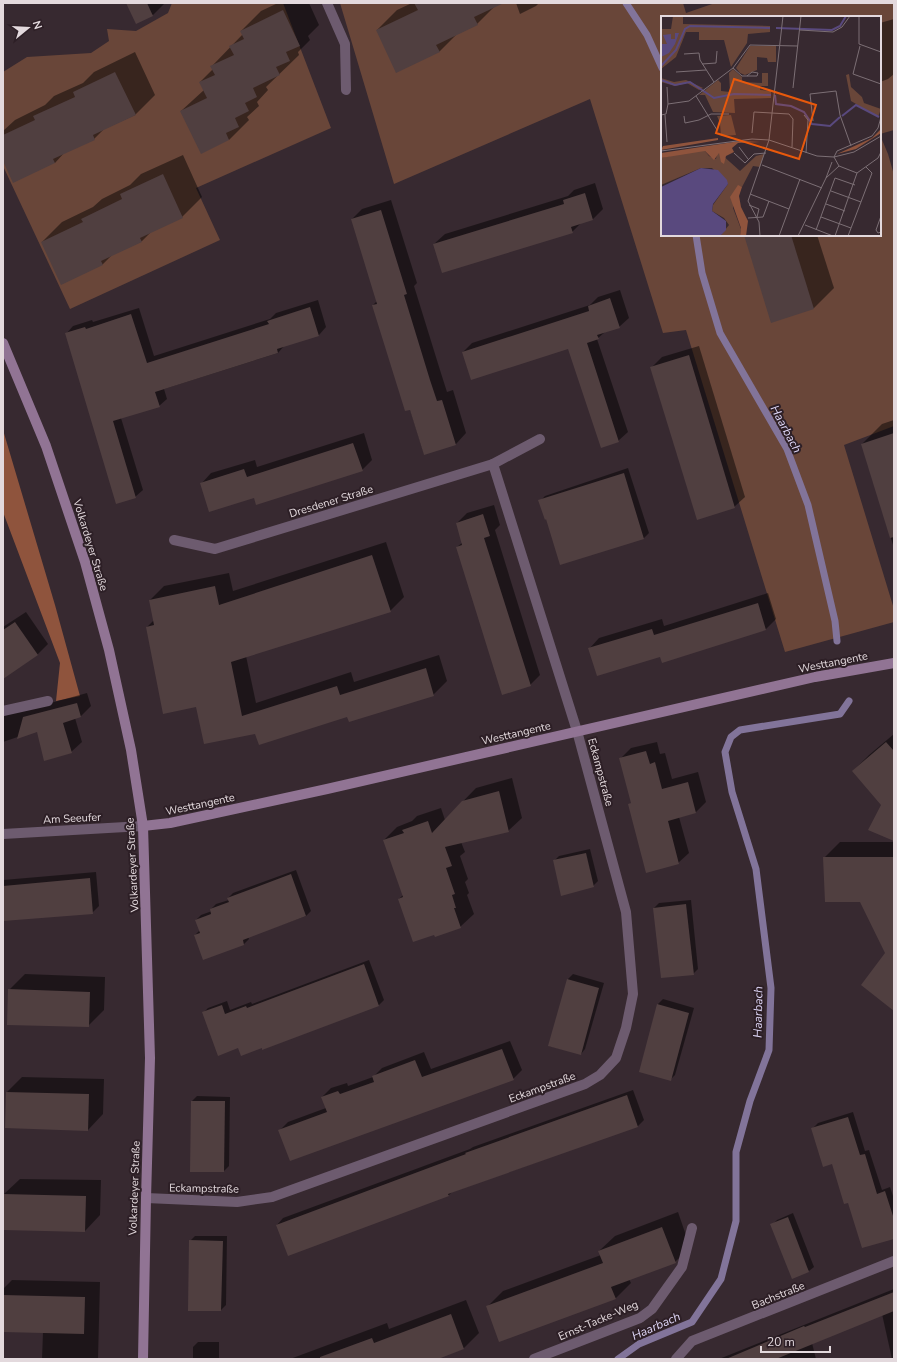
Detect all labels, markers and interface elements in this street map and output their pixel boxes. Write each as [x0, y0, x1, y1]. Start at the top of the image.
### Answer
north arrow [8, 8, 48, 48]
inset map [661, 16, 881, 236]
text: N [29, 19, 45, 31]
water label: Haarbach [767, 402, 805, 456]
street label: Dresdener Straße [287, 482, 375, 521]
street label: Volkardeyer Straße [69, 497, 112, 593]
street label: Westtangente [797, 648, 869, 677]
street label: Westtangente [480, 718, 552, 749]
street label: Eckampstraße [584, 736, 617, 808]
street label: Westtangente [164, 790, 236, 819]
street label: Am Seeufer [43, 809, 102, 828]
street label: Volkardeyer Straße [123, 817, 143, 914]
water label: Haarbach [750, 986, 766, 1038]
street label: Eckampstraße [507, 1068, 578, 1106]
street label: Volkardeyer Straße [125, 1140, 144, 1237]
street label: Eckampstraße [169, 1180, 239, 1197]
street label: Bachstraße [749, 1278, 807, 1313]
street label: Ernst-Tacke-Weg [556, 1297, 641, 1344]
water label: Haarbach [629, 1308, 683, 1344]
scale bar [761, 1328, 830, 1354]
text: 20 m [767, 1334, 795, 1350]

